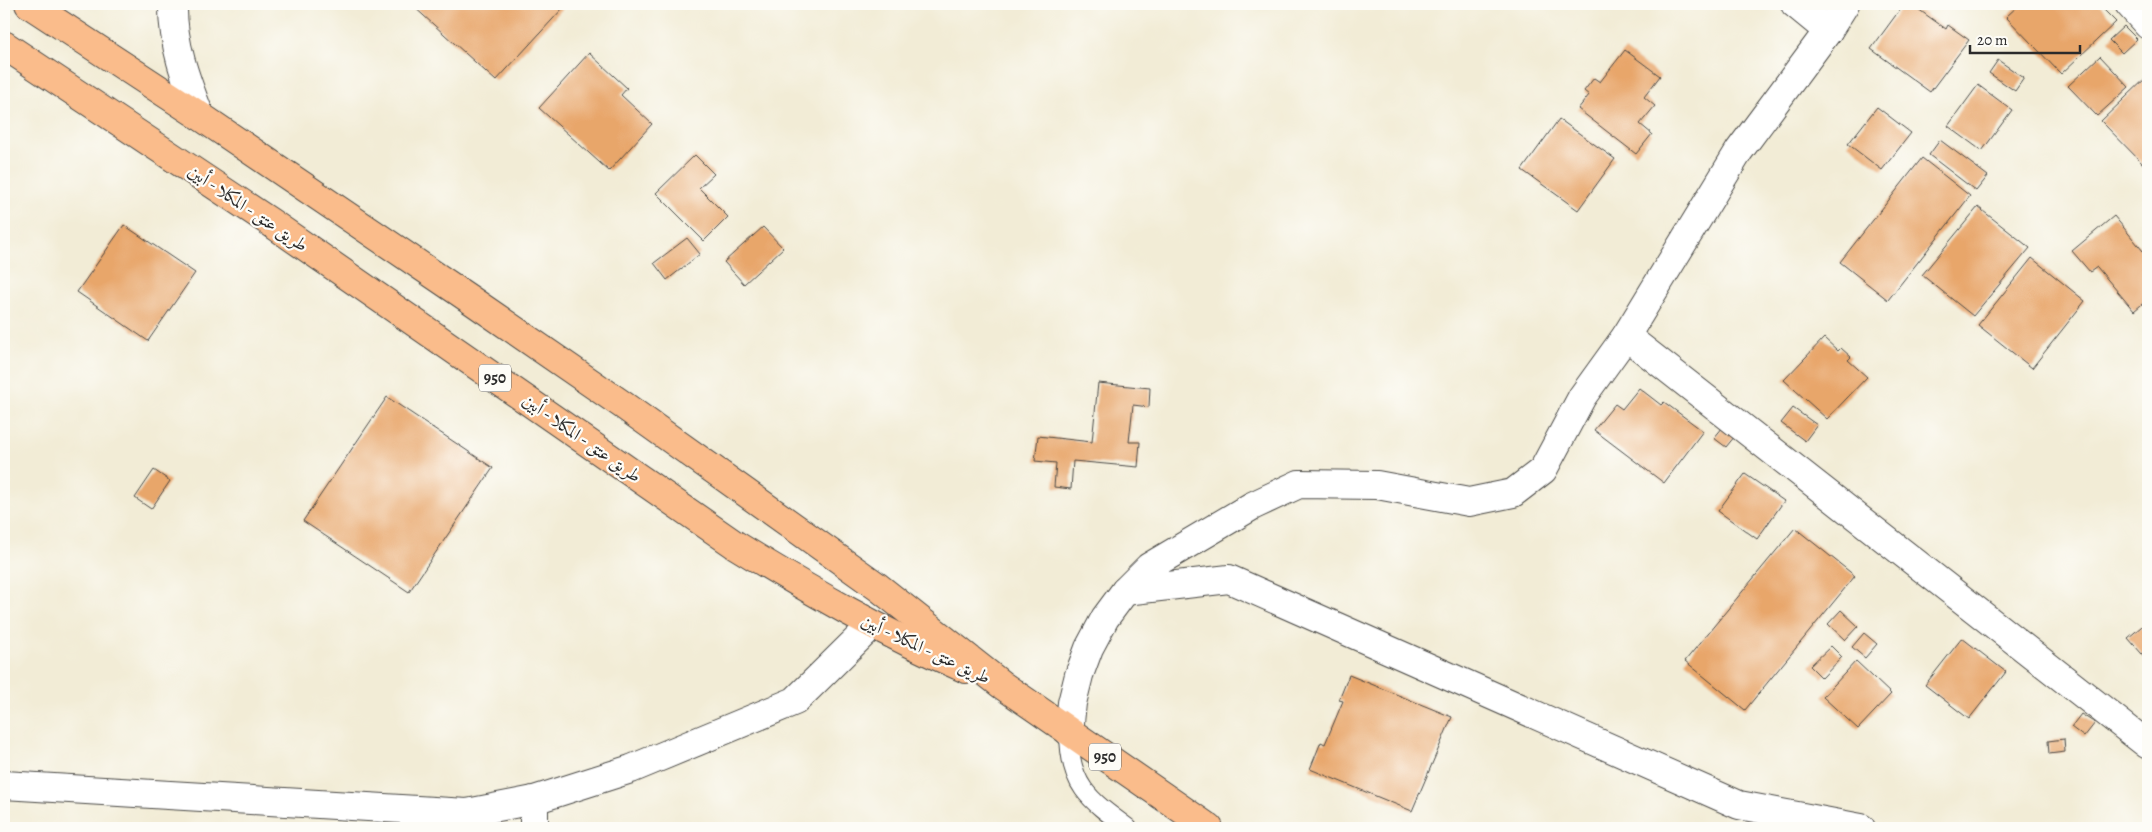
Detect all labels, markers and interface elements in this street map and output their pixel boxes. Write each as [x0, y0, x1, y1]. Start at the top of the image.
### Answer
scale bar [1970, 22, 2080, 54]
text: 20 m [1977, 30, 2008, 50]
street label: طريق عتق - المكلا - أبين [183, 158, 313, 257]
road number: 950 [479, 364, 511, 392]
street label: طريق عتق - المكلا - أبين [518, 387, 647, 488]
street label: طريق عتق - المكلا - أبين [858, 608, 995, 689]
road number: 950 [1089, 744, 1121, 770]

